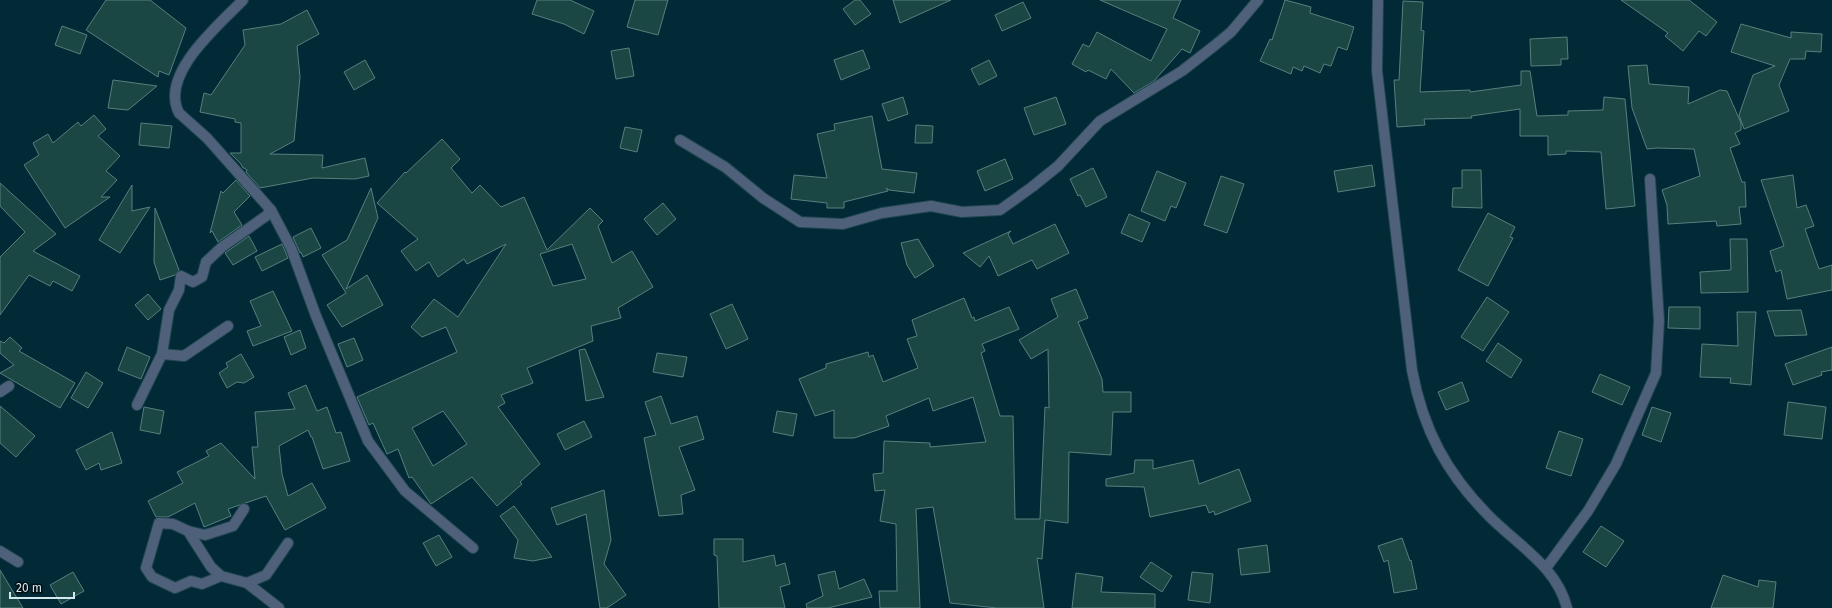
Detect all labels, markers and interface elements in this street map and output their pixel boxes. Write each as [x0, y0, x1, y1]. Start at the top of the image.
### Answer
scale bar [10, 574, 74, 600]
text: 20 m [16, 581, 42, 595]

